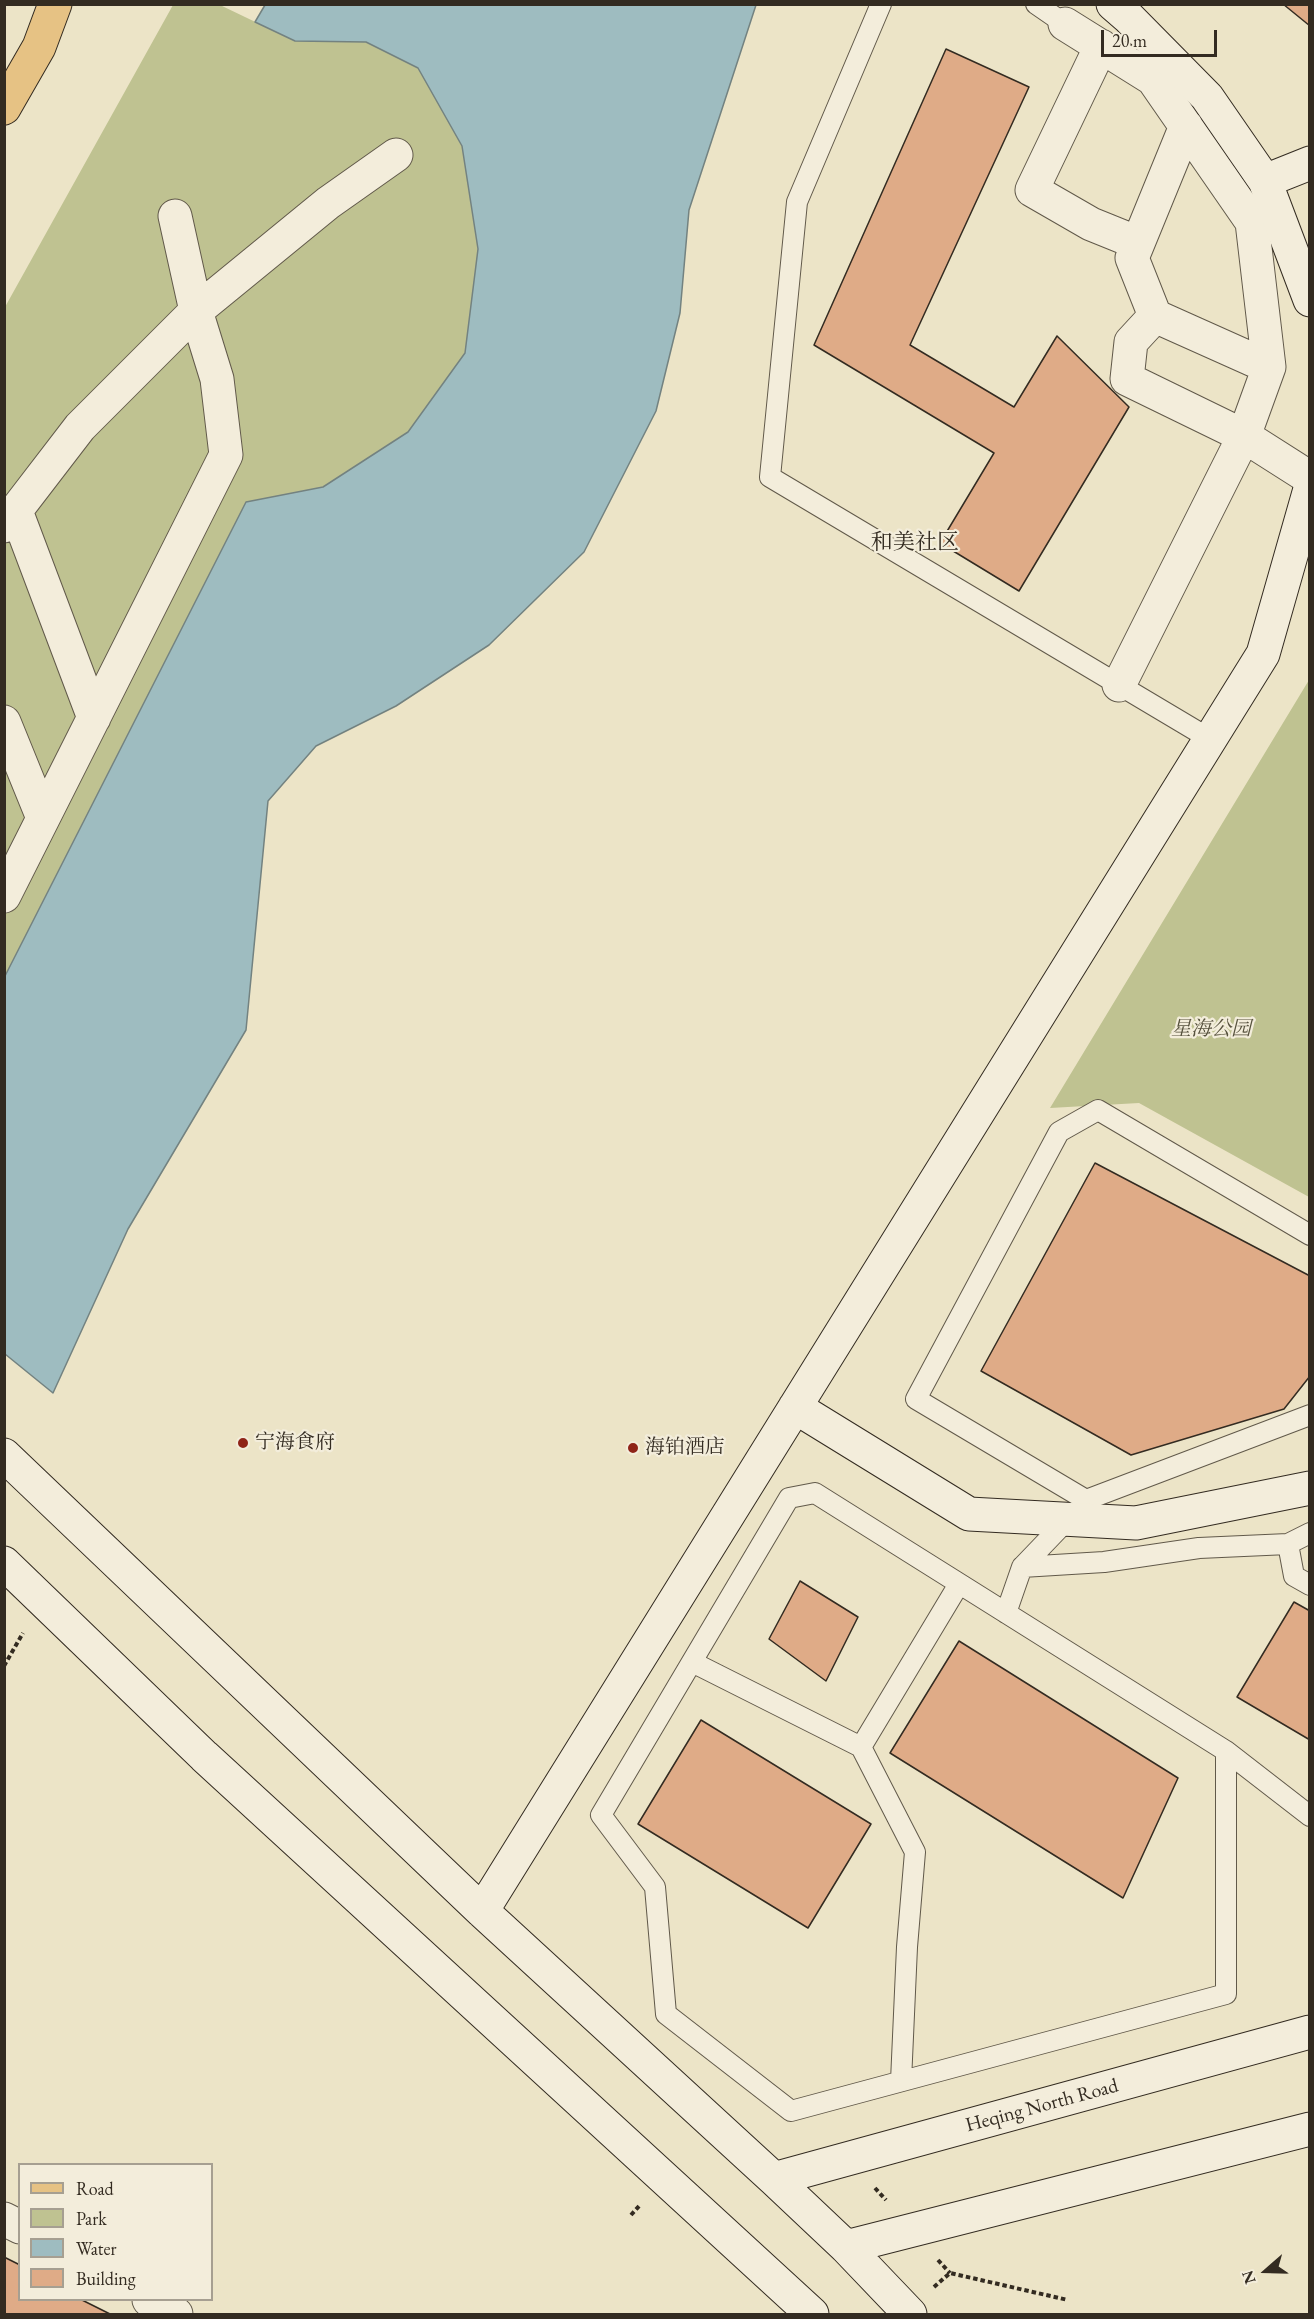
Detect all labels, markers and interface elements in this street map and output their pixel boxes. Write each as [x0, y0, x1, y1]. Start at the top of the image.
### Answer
scale bar [1104, 18, 1220, 56]
text: 20 m [1112, 29, 1147, 52]
district label: 和美社区 [871, 530, 959, 556]
park label: 星海公园 [1171, 1018, 1251, 1042]
place label: 宁海食府 [255, 1431, 335, 1455]
marker: 宁海食府 [236, 1436, 250, 1450]
place label: 海铂酒店 [645, 1436, 725, 1460]
marker: 海铂酒店 [626, 1441, 640, 1455]
street label: Heqing North Road [963, 2074, 1121, 2138]
legend [18, 2163, 213, 2301]
text: Road [76, 2177, 114, 2200]
text: Park [76, 2207, 107, 2230]
text: Water [76, 2237, 117, 2260]
north arrow [1236, 2241, 1296, 2301]
text: Building [76, 2267, 136, 2290]
text: N [1237, 2268, 1261, 2287]

